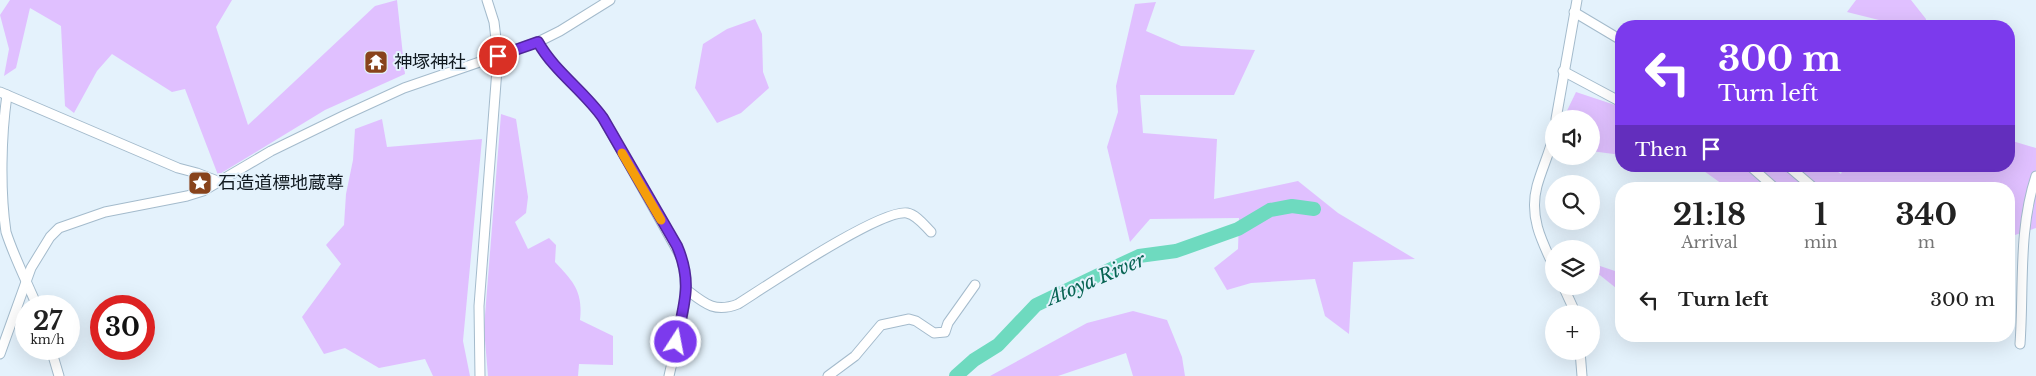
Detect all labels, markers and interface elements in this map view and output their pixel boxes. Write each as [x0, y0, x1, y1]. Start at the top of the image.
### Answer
pin [477, 35, 519, 77]
text: 300 m [1718, 37, 1841, 80]
icon: left [1635, 40, 1700, 105]
icon: arrive [484, 42, 512, 70]
temple icon: 神塚神社 [363, 49, 389, 75]
place label: 神塚神社 [394, 51, 466, 73]
text: Turn left [1718, 80, 1818, 107]
map controls [1545, 110, 1600, 360]
button: sound [1545, 110, 1600, 165]
icon: arrive [1697, 135, 1725, 163]
text: Then [1635, 138, 1687, 161]
place icon: 石造道標地蔵尊 [187, 170, 213, 196]
place label: 石造道標地蔵尊 [218, 172, 344, 194]
button: search [1545, 175, 1600, 230]
text: 21:18 [1673, 196, 1746, 233]
text: 1 [1814, 196, 1827, 233]
text: 340 [1895, 196, 1957, 233]
text: Arrival [1681, 232, 1738, 252]
text: min [1804, 232, 1838, 252]
text: m [1918, 232, 1935, 252]
button: layers [1545, 240, 1600, 295]
water label: Atoya River [1041, 247, 1150, 311]
icon: left [1635, 286, 1663, 314]
text: Turn left [1678, 288, 1769, 311]
text: 300 m [1930, 288, 1995, 311]
speed limit sign: 30 [90, 295, 155, 360]
button: + [1545, 305, 1600, 360]
text: 27 [33, 306, 62, 337]
position arrow [649, 315, 701, 367]
text: km/h [30, 332, 65, 347]

